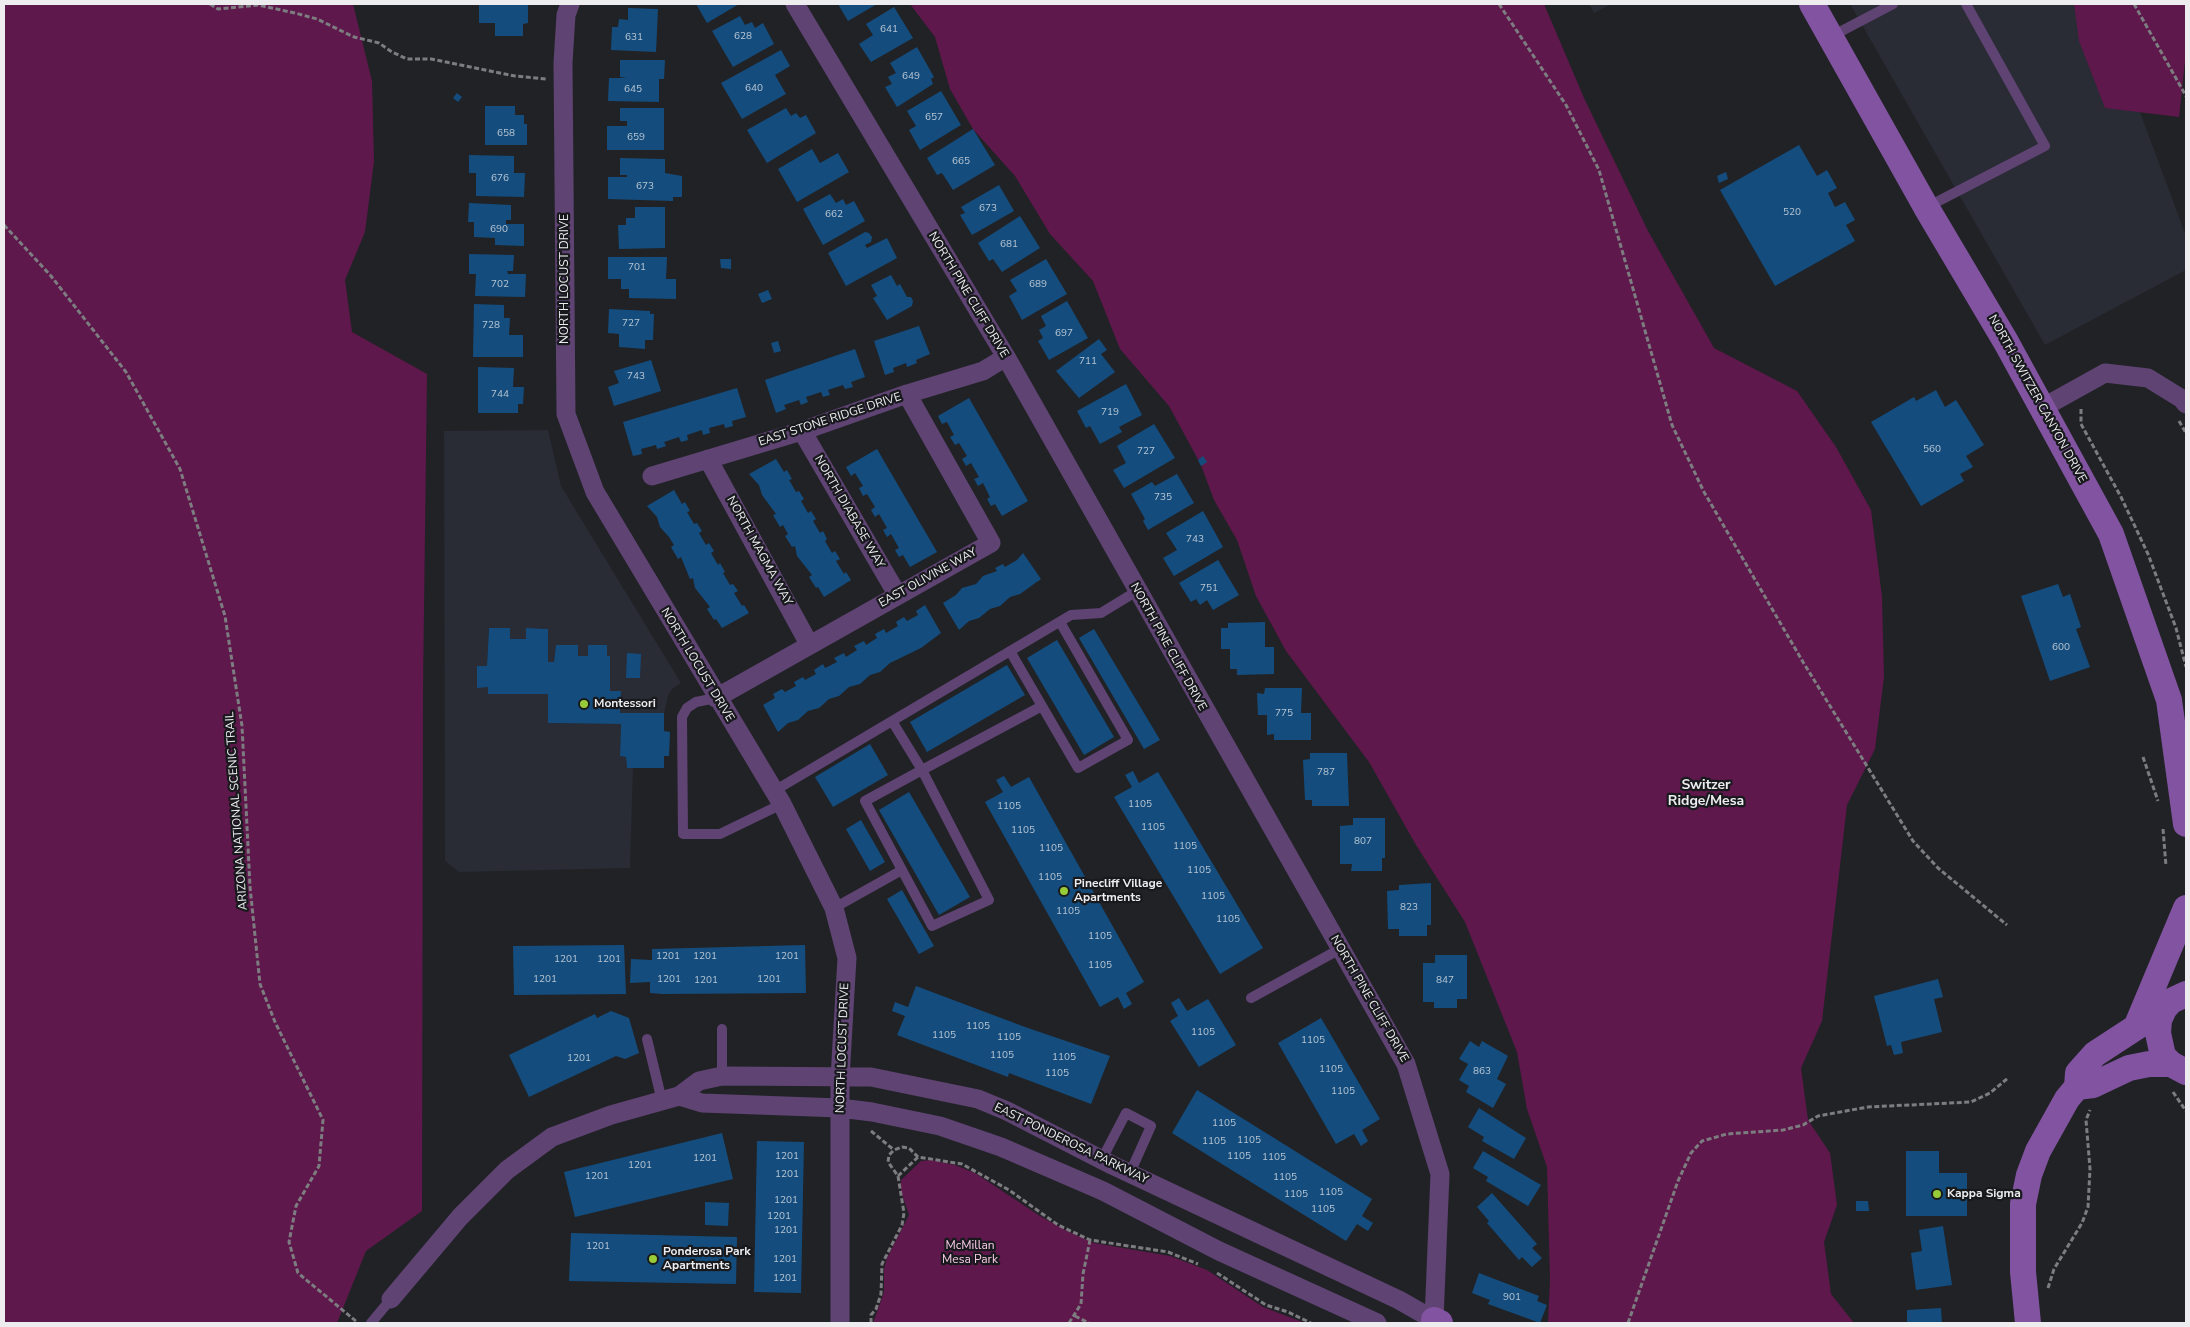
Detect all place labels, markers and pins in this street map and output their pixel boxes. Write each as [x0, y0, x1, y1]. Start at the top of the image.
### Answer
place label: Montessori [594, 697, 656, 711]
marker: Montessori [578, 698, 590, 710]
place label: Pinecliff Village Apartments [1074, 877, 1162, 905]
marker: Pinecliff Village Apartments [1058, 885, 1070, 897]
place label: Kappa Sigma [1947, 1187, 2021, 1201]
marker: Kappa Sigma [1931, 1188, 1943, 1200]
place label: Ponderosa Park Apartments [663, 1245, 751, 1273]
marker: Ponderosa Park Apartments [647, 1253, 659, 1265]

